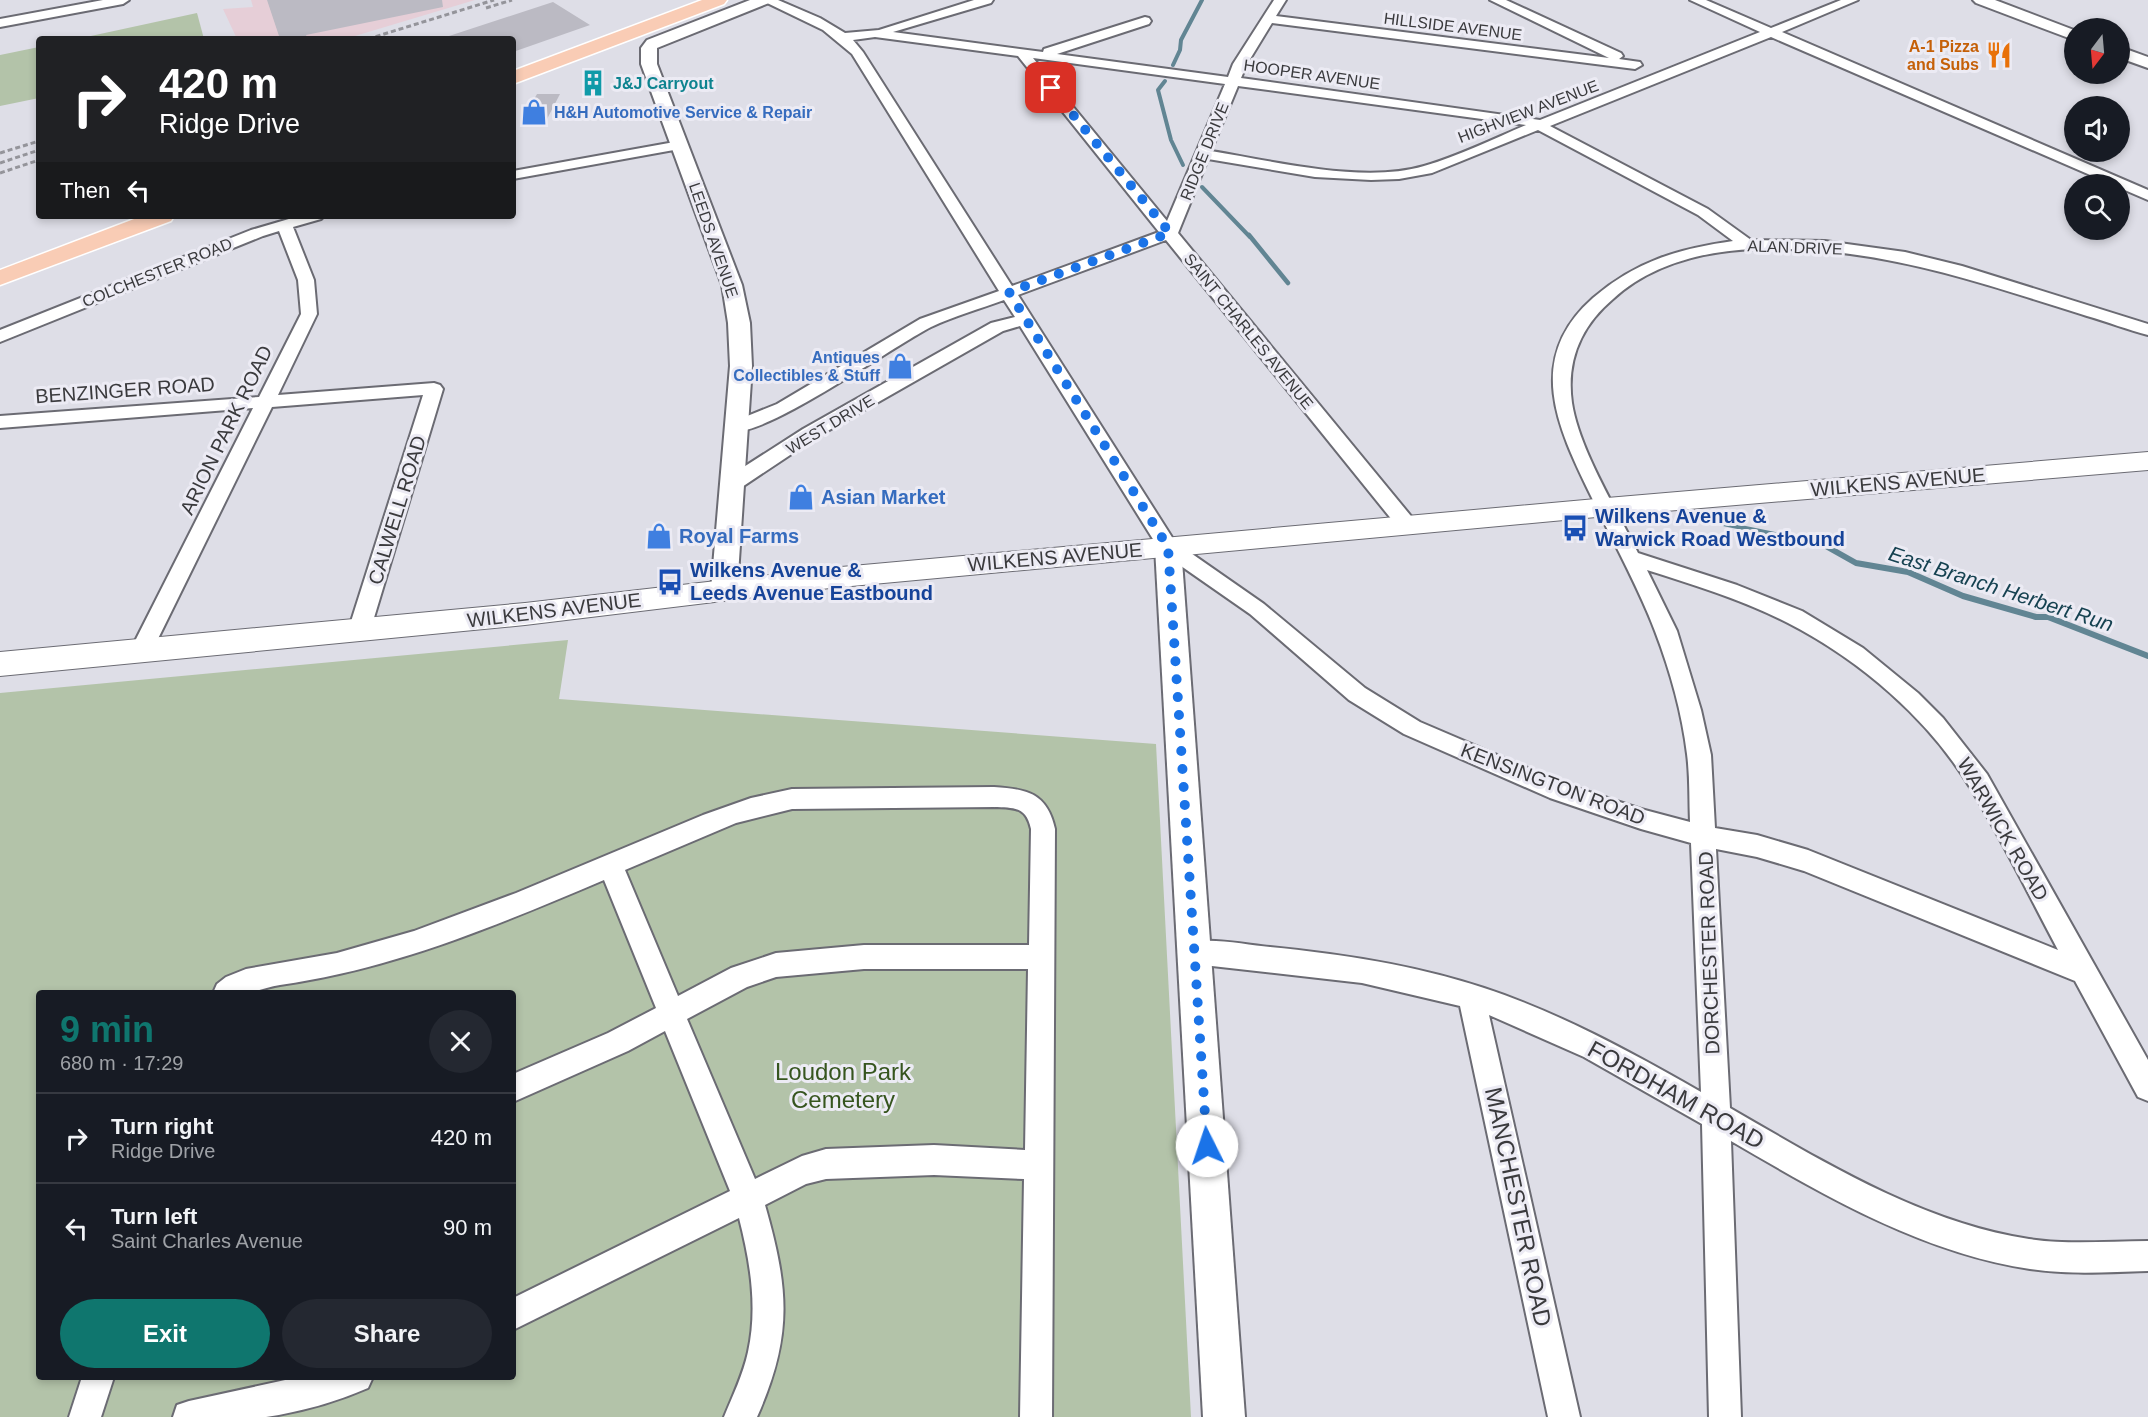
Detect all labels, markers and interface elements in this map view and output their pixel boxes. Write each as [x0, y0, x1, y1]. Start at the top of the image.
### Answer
street label: HILLSIDE AVENUE [1383, 10, 1523, 43]
north arrow [2064, 18, 2130, 84]
map controls [2064, 18, 2130, 240]
place label: A-1 Pizza and Subs [1907, 38, 1979, 73]
restaurant icon: A-1 Pizza and Subs [1984, 40, 2014, 70]
street label: HOOPER AVENUE [1243, 57, 1381, 92]
icon: right [60, 60, 138, 138]
text: 420 m [159, 60, 278, 107]
pin [1025, 62, 1076, 113]
building icon: J&J Carryout [578, 68, 608, 98]
icon: arrive [1034, 71, 1067, 104]
place label: J&J Carryout [613, 75, 714, 92]
street label: HIGHVIEW AVENUE [1456, 77, 1601, 146]
button: sound [2064, 96, 2130, 162]
shop icon: H&H Automotive Service & Repair [519, 97, 549, 127]
street label: RIDGE DRIVE [1177, 100, 1232, 203]
place label: H&H Automotive Service & Repair [554, 104, 812, 121]
text: Ridge Drive [159, 109, 300, 139]
icon: left [122, 174, 155, 207]
button: search [2064, 174, 2130, 240]
text: Then [60, 178, 110, 203]
street label: LEEDS AVENUE [686, 180, 741, 300]
street label: COLCHESTER ROAD [80, 235, 235, 310]
street label: ALAN DRIVE [1747, 237, 1843, 258]
street label: SAINT CHARLES AVENUE [1181, 250, 1317, 412]
street label: ARION PARK ROAD [176, 342, 276, 518]
place label: Antiques Collectibles & Stuff [733, 349, 881, 384]
shop icon: Antiques Collectibles & Stuff [885, 351, 915, 381]
street label: BENZINGER ROAD [34, 373, 216, 407]
street label: WEST DRIVE [783, 392, 877, 457]
street label: CALWELL ROAD [364, 433, 430, 587]
street label: WILKENS AVENUE [1810, 463, 1986, 501]
shop icon: Asian Market [786, 482, 816, 512]
place label: Asian Market [821, 486, 946, 508]
place label: Wilkens Avenue & Warwick Road Westbound [1595, 505, 1845, 550]
bus stop icon: Wilkens Avenue & Warwick Road Westbound [1560, 513, 1590, 543]
shop icon: Royal Farms [644, 521, 674, 551]
place label: Royal Farms [679, 525, 799, 547]
street label: WILKENS AVENUE [967, 538, 1143, 576]
water label: East Branch Herbert Run [1886, 541, 2116, 636]
place label: Wilkens Avenue & Leeds Avenue Eastbound [690, 559, 933, 604]
bus stop icon: Wilkens Avenue & Leeds Avenue Eastbound [655, 567, 685, 597]
street label: WILKENS AVENUE [466, 588, 642, 632]
street label: KENSINGTON ROAD [1458, 739, 1648, 829]
street label: WARWICK ROAD [1953, 754, 2053, 904]
street label: DORCHESTER ROAD [1694, 851, 1724, 1055]
text: 9 min [60, 1009, 154, 1050]
button: close [429, 1010, 492, 1073]
street label: FORDHAM ROAD [1583, 1035, 1769, 1154]
text: 680 m · 17:29 [60, 1052, 183, 1074]
park label: Loudon Park Cemetery [775, 1058, 912, 1113]
street label: MANCHESTER ROAD [1480, 1085, 1557, 1329]
text: Turn right [111, 1114, 213, 1139]
position arrow [1175, 1114, 1239, 1178]
icon: right [60, 1122, 93, 1155]
text: 420 m [431, 1125, 492, 1150]
text: Ridge Drive [111, 1140, 215, 1162]
text: Turn left [111, 1204, 197, 1229]
icon: left [60, 1212, 93, 1245]
text: 90 m [443, 1215, 492, 1240]
text: Saint Charles Avenue [111, 1230, 303, 1252]
button: Exit [60, 1299, 270, 1368]
button: Share [282, 1299, 492, 1368]

